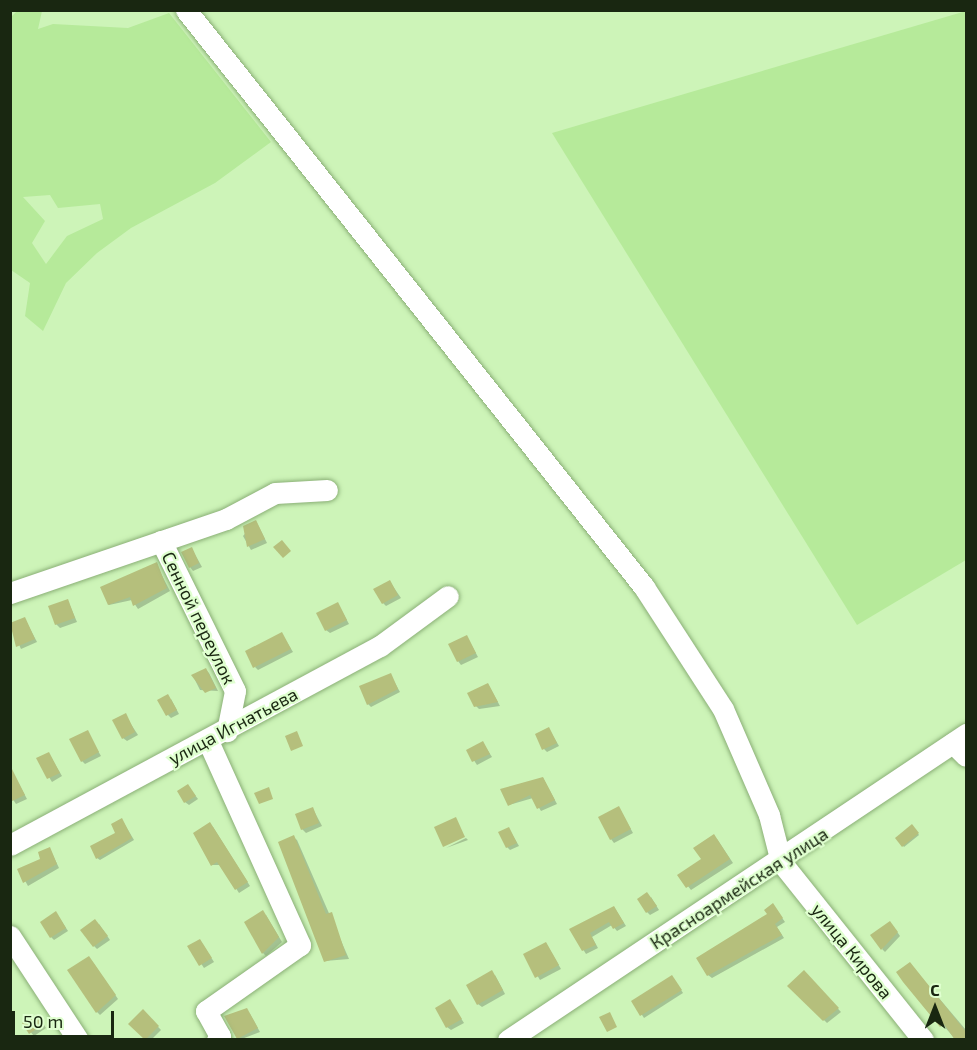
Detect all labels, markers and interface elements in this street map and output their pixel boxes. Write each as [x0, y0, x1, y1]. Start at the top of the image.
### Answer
street label: Сенной переулок [158, 548, 240, 688]
street label: улица Игнатьева [165, 683, 301, 769]
street label: Красноармейская улица [646, 822, 832, 954]
street label: улица Кирова [807, 899, 897, 1003]
north arrow [905, 978, 965, 1038]
text: С [930, 980, 940, 999]
scale bar [15, 999, 117, 1037]
text: 50 m [23, 1010, 63, 1032]

